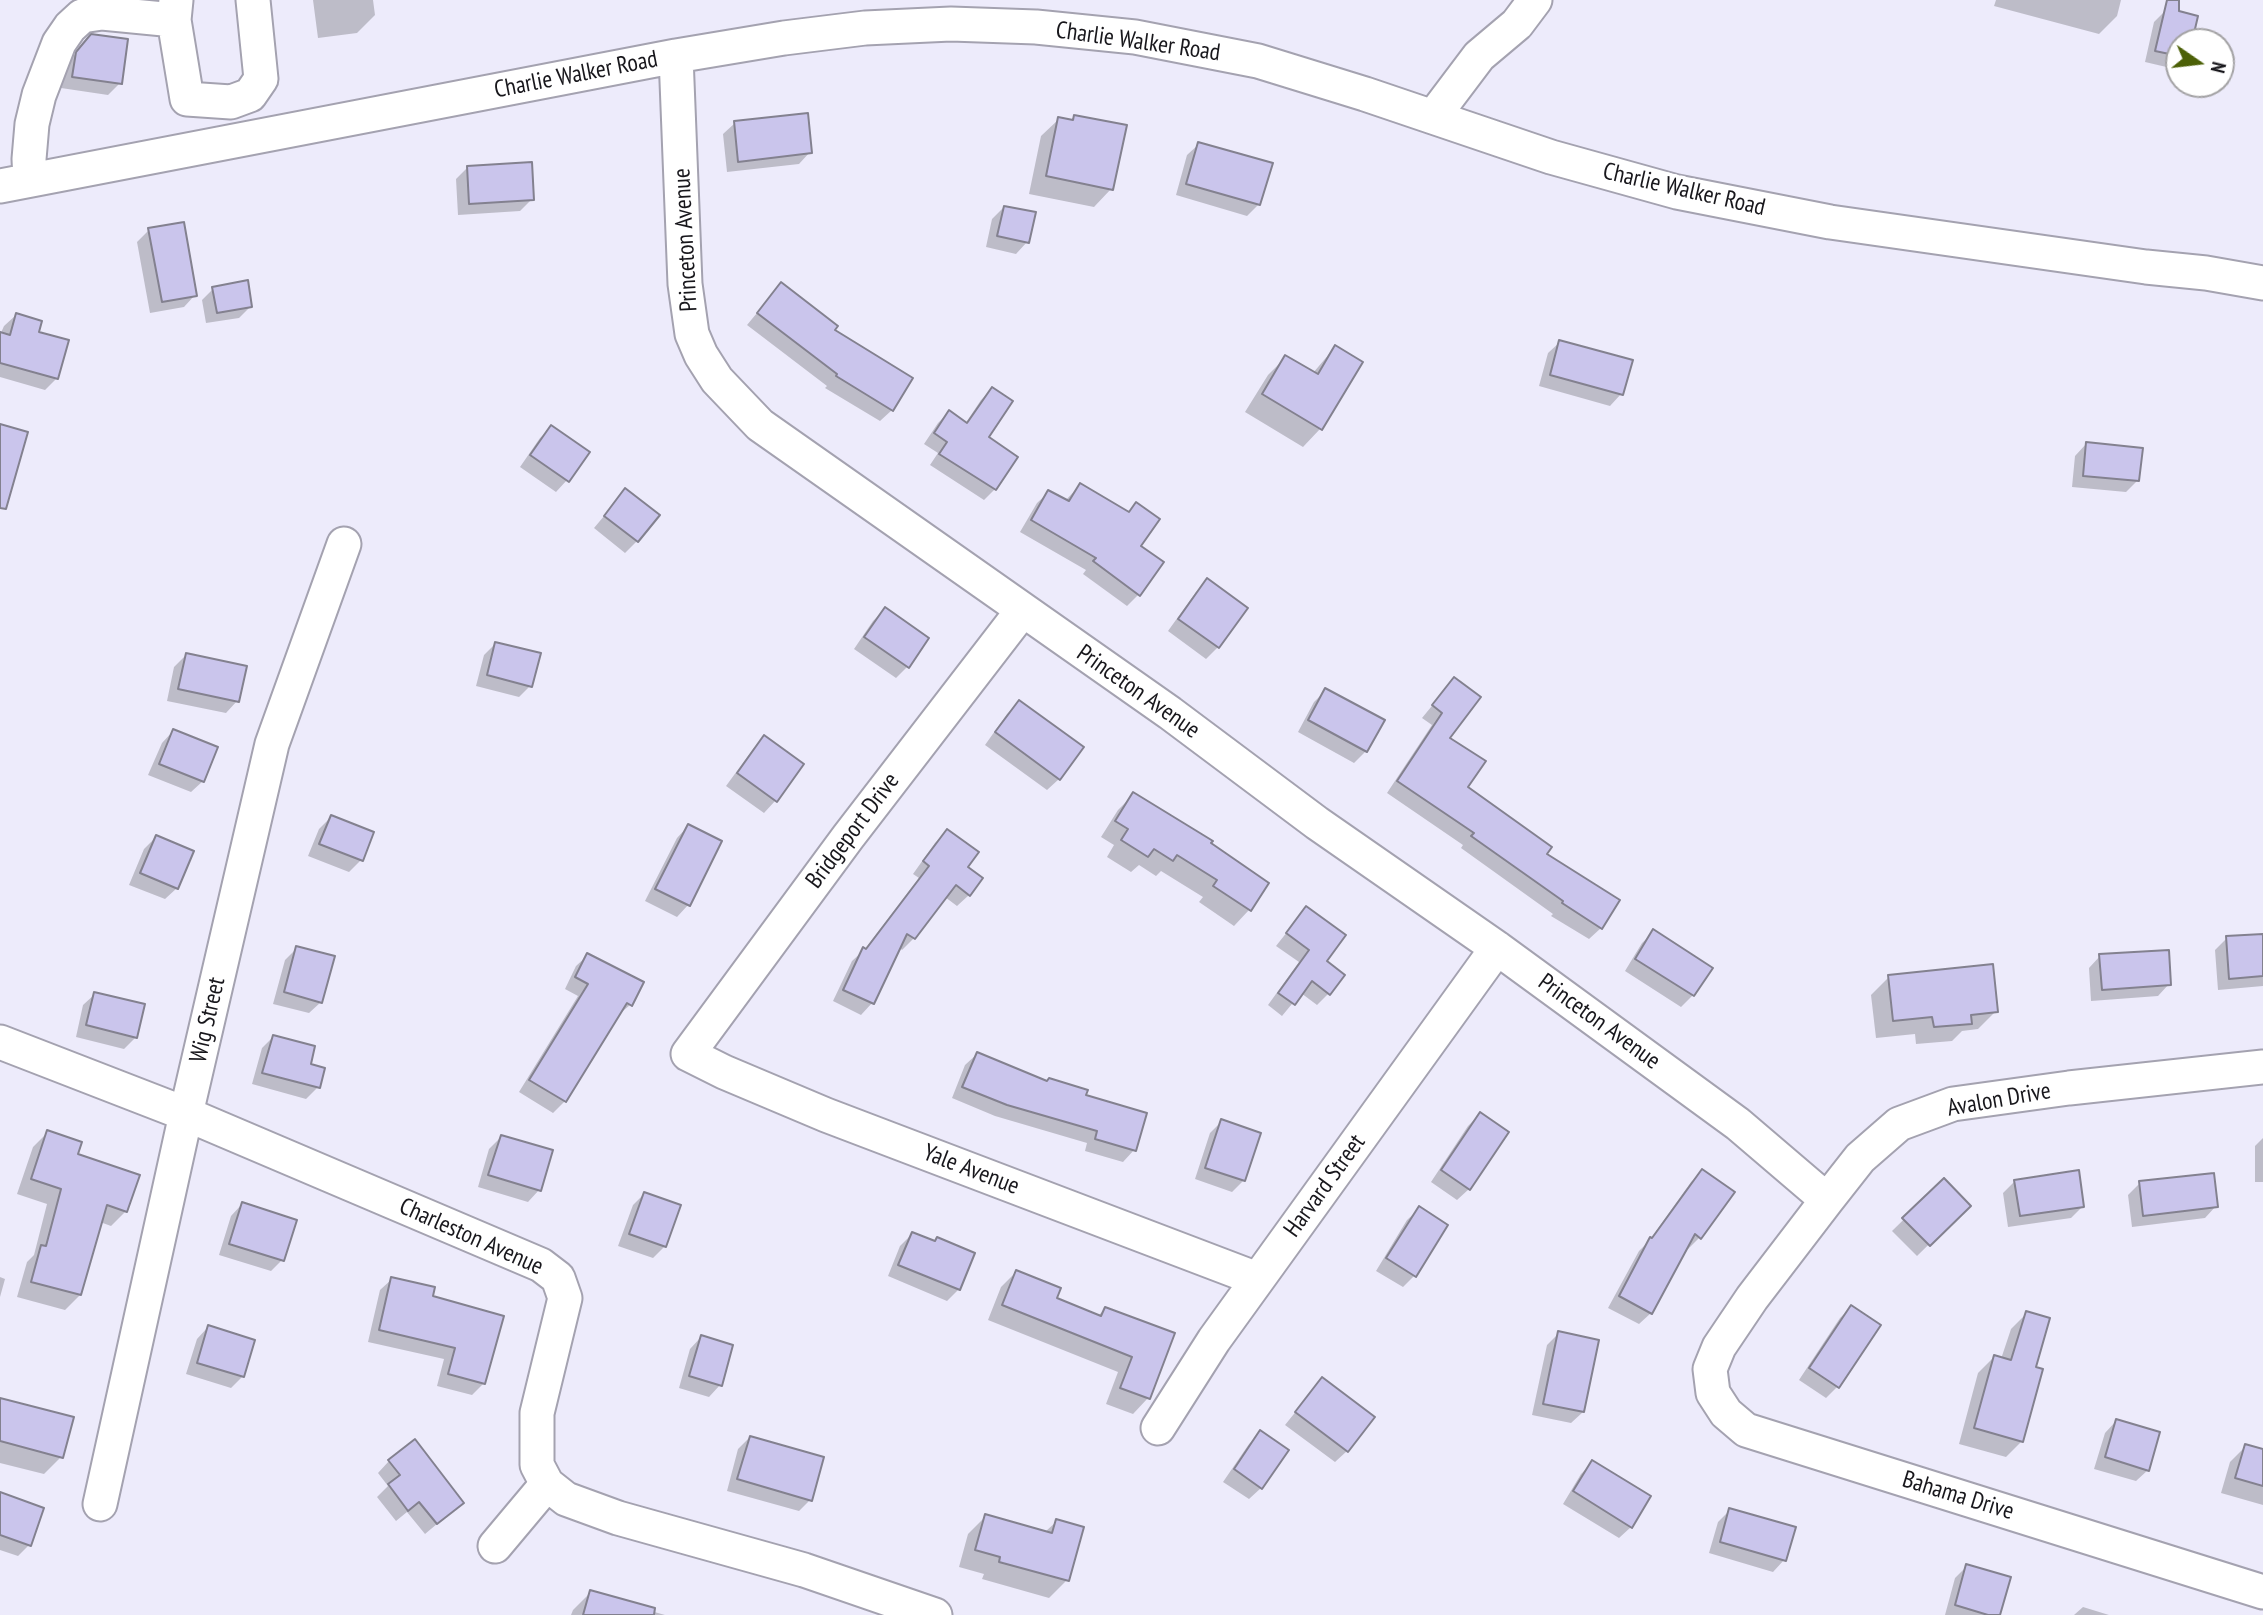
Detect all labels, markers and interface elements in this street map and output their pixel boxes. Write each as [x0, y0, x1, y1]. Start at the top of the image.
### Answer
street label: Charlie Walker Road [1054, 16, 1222, 68]
north arrow [2165, 28, 2235, 98]
street label: Charlie Walker Road [492, 45, 660, 105]
text: N [2206, 60, 2231, 75]
street label: Charlie Walker Road [1600, 157, 1768, 223]
street label: Princeton Avenue [668, 168, 704, 312]
street label: Princeton Avenue [1071, 639, 1205, 745]
street label: Bridgeport Drive [800, 768, 906, 894]
street label: Princeton Avenue [1532, 968, 1666, 1076]
street label: Wig Street [184, 975, 232, 1065]
street label: Avalon Drive [1945, 1077, 2053, 1123]
street label: Harvard Street [1278, 1129, 1372, 1243]
street label: Yale Avenue [919, 1139, 1023, 1201]
street label: Charleston Avenue [395, 1192, 547, 1282]
street label: Bahama Drive [1899, 1465, 2017, 1527]

